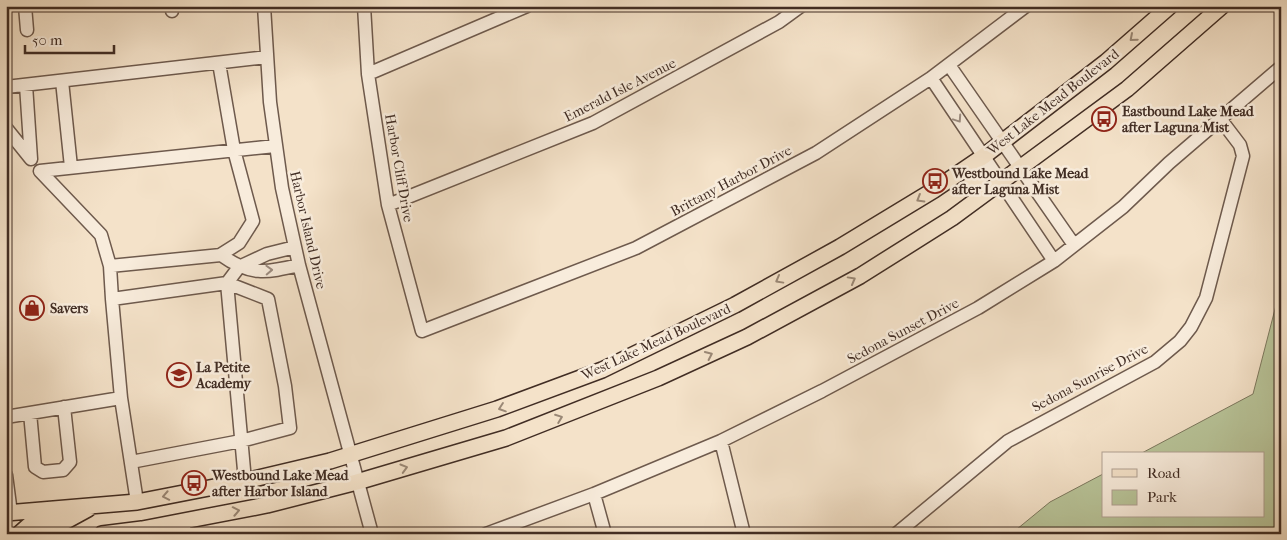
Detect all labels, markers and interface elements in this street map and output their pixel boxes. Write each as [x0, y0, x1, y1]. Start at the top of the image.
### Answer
scale bar [25, 22, 114, 54]
text: 50 m [32, 31, 63, 49]
one-way arrow [1130, 32, 1139, 41]
street label: West Lake Mead Boulevard [983, 45, 1123, 159]
street label: Emerald Isle Avenue [561, 54, 679, 126]
place label: Eastbound Lake Mead after Laguna Mist [1122, 103, 1255, 136]
bus stop icon: Eastbound Lake Mead after Laguna Mist [1091, 106, 1117, 132]
street label: Harbor Cliff Drive [381, 113, 417, 224]
one-way arrow [952, 113, 961, 123]
street label: Brittany Harbor Drive [668, 142, 795, 220]
place label: Westbound Lake Mead after Laguna Mist [951, 165, 1090, 198]
bus stop icon: Westbound Lake Mead after Laguna Mist [922, 168, 948, 194]
street label: Harbor Island Drive [286, 169, 330, 291]
one-way arrow [916, 192, 925, 202]
one-way arrow [266, 265, 274, 276]
one-way arrow [776, 274, 785, 284]
one-way arrow [847, 276, 856, 286]
street label: Sedona Sunset Drive [844, 294, 962, 368]
shop icon: Savers [19, 295, 45, 321]
place label: Savers [50, 300, 89, 317]
street label: West Lake Mead Boulevard [578, 300, 734, 385]
street label: Sedona Sunrise Drive [1029, 340, 1151, 416]
one-way arrow [703, 352, 712, 362]
place label: La Petite Academy [195, 359, 253, 392]
school or university icon: La Petite Academy [166, 362, 192, 388]
one-way arrow [498, 402, 507, 412]
one-way arrow [554, 414, 562, 424]
legend [1102, 452, 1264, 518]
one-way arrow [400, 464, 408, 474]
text: Road [1147, 464, 1181, 482]
place label: Westbound Lake Mead after Harbor Island [211, 467, 350, 500]
bus stop icon: Westbound Lake Mead after Harbor Island [181, 470, 207, 496]
text: Park [1147, 488, 1177, 506]
one-way arrow [162, 491, 171, 501]
one-way arrow [231, 506, 240, 516]

